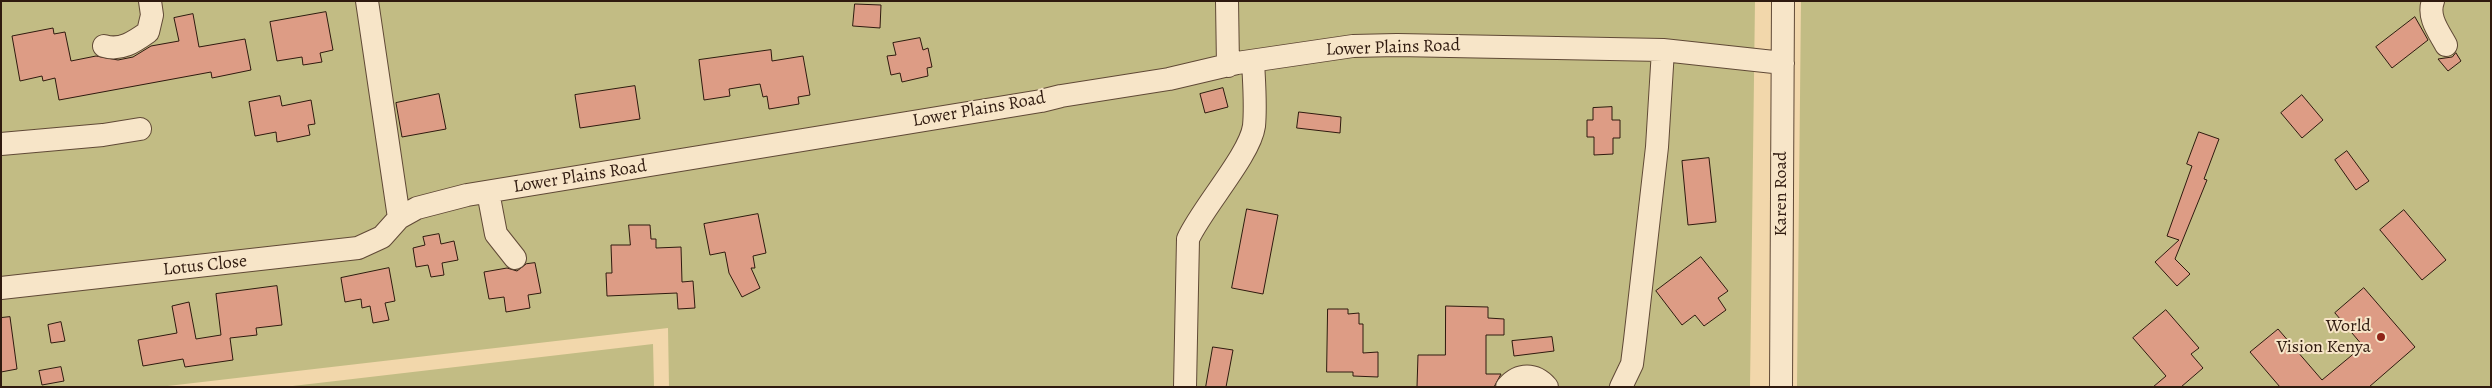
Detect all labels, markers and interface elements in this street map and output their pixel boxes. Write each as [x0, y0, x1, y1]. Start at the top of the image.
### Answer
street label: Lower Plains Road [1325, 35, 1461, 61]
street label: Lower Plains Road [911, 88, 1047, 132]
street label: Karen Road [1771, 151, 1793, 237]
street label: Lower Plains Road [512, 156, 648, 198]
street label: Lotus Close [162, 251, 248, 281]
place label: World Vision Kenya [2276, 316, 2371, 358]
marker: World Vision Kenya [2375, 331, 2387, 343]

